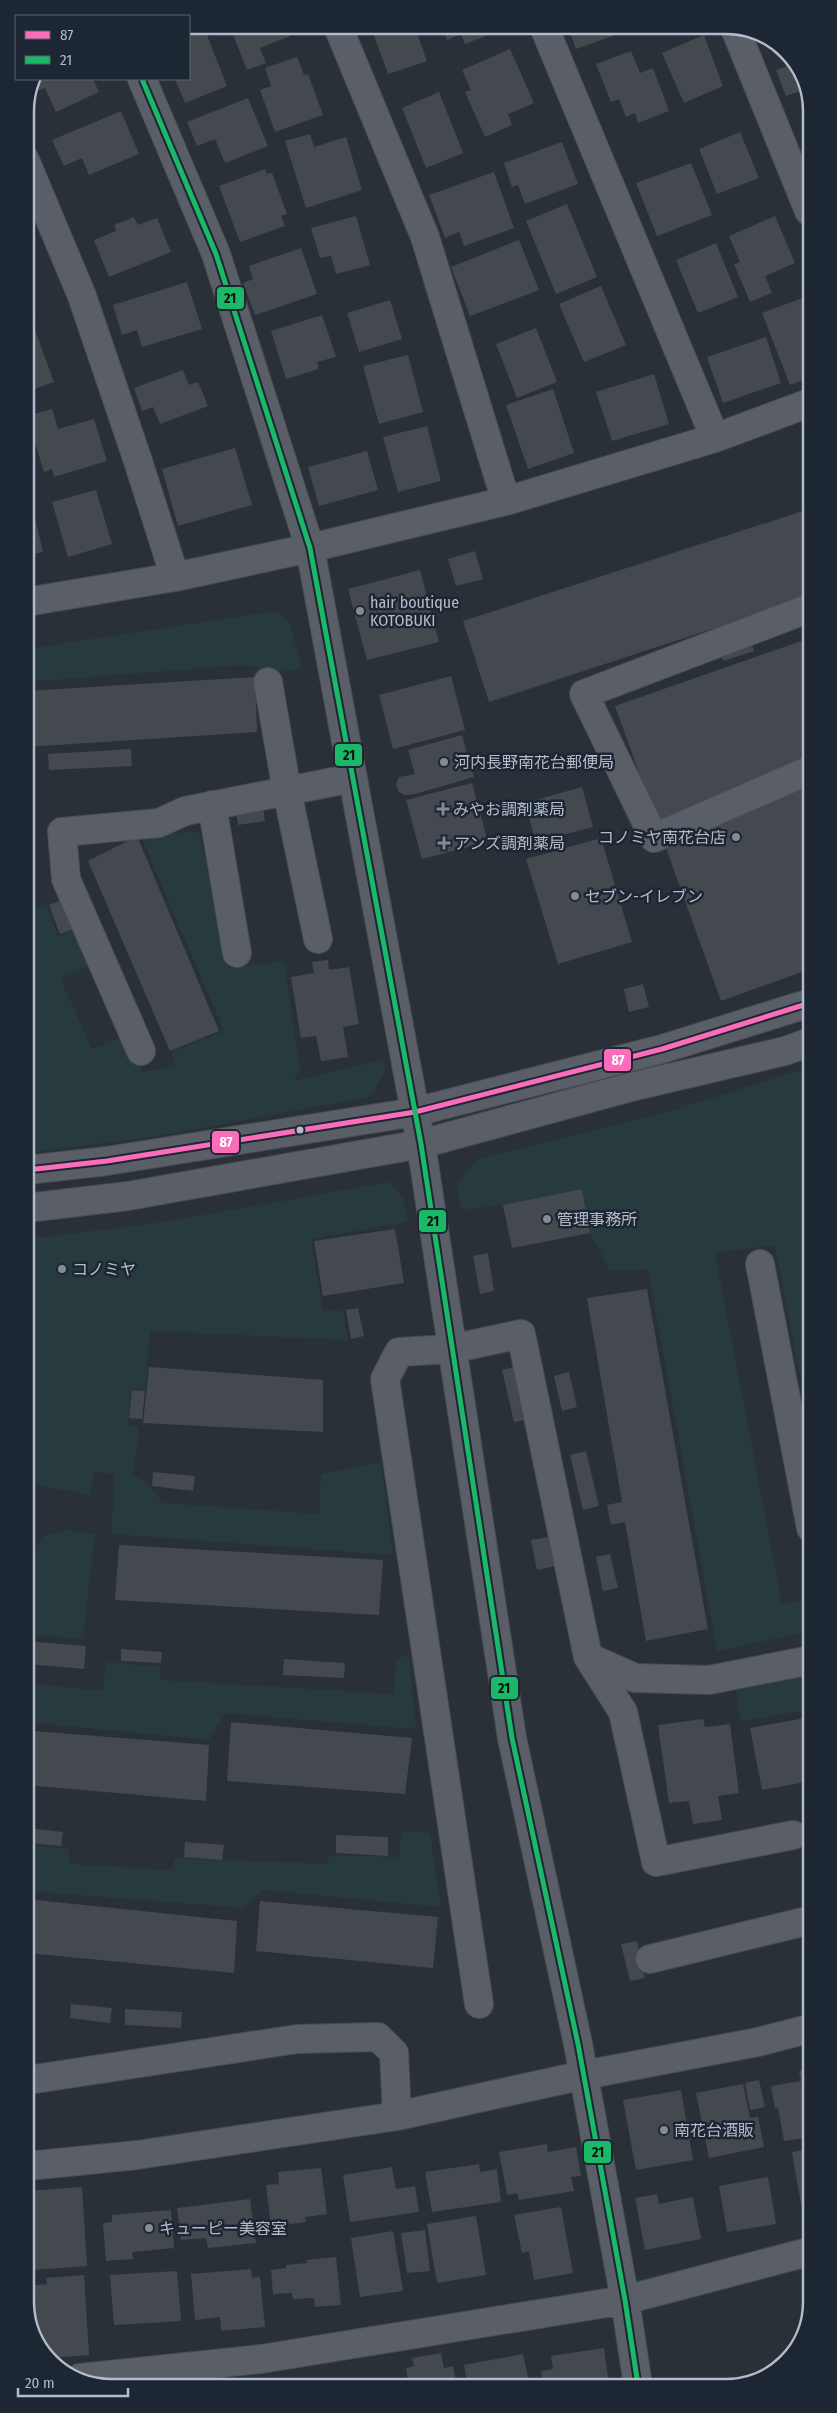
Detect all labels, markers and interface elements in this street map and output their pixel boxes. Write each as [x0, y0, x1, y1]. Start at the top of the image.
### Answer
legend [15, 15, 190, 80]
text: 87 [60, 26, 73, 44]
text: 21 [60, 51, 72, 69]
line badge: 21 [216, 286, 245, 310]
text: 21 [223, 290, 236, 307]
place label: hair boutique KOTOBUKI [370, 593, 459, 630]
marker: hair boutique KOTOBUKI [354, 605, 366, 617]
line badge: 21 [334, 743, 363, 767]
text: 21 [342, 747, 355, 764]
place label: 河内長野南花台郵便局 [454, 753, 614, 772]
marker: 河内長野南花台郵便局 [438, 756, 450, 768]
place label: みやお調剤薬局 [453, 800, 565, 819]
marker: みやお調剤薬局 [437, 803, 449, 815]
place label: コノミヤ南花台店 [598, 828, 726, 847]
marker: コノミヤ南花台店 [730, 831, 742, 843]
place label: アンズ調剤薬局 [454, 834, 565, 853]
marker: アンズ調剤薬局 [438, 837, 450, 849]
place label: セブン-イレブン [585, 887, 703, 906]
marker: セブン-イレブン [569, 890, 581, 902]
line badge: 87 [603, 1048, 632, 1072]
text: 87 [611, 1052, 625, 1069]
unlabelled marker [295, 1125, 305, 1135]
line badge: 87 [211, 1130, 240, 1154]
text: 87 [219, 1134, 233, 1151]
line badge: 21 [418, 1209, 447, 1233]
place label: 管理事務所 [557, 1210, 637, 1229]
text: 21 [426, 1213, 439, 1230]
marker: 管理事務所 [541, 1213, 553, 1225]
place label: コノミヤ [72, 1260, 136, 1279]
marker: コノミヤ [56, 1263, 68, 1275]
line badge: 21 [490, 1676, 519, 1700]
text: 21 [497, 1680, 510, 1697]
place label: 南花台酒販 [674, 2121, 754, 2140]
marker: 南花台酒販 [658, 2124, 670, 2136]
line badge: 21 [583, 2140, 612, 2164]
text: 21 [591, 2144, 604, 2161]
place label: キューピー美容室 [159, 2219, 287, 2238]
marker: キューピー美容室 [143, 2222, 155, 2234]
scale bar [18, 2366, 128, 2398]
text: 20 m [25, 2374, 55, 2392]

